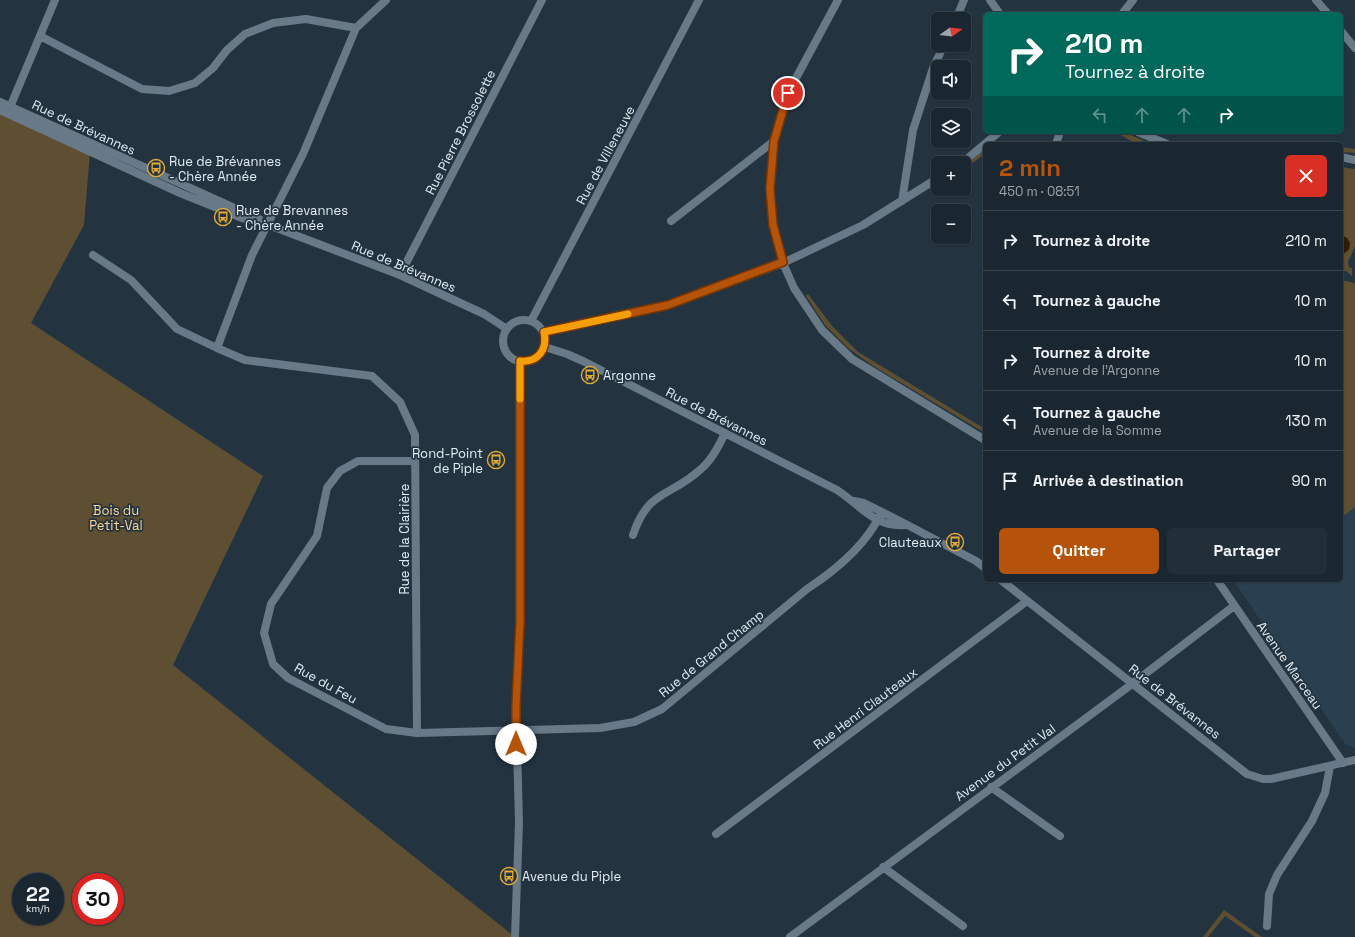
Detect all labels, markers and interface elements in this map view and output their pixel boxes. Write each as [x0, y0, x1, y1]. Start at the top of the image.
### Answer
north arrow [931, 12, 971, 52]
map controls [931, 12, 971, 244]
text: 210 m [1065, 25, 1143, 61]
icon: right [999, 28, 1051, 80]
button: sound [931, 60, 971, 100]
text: Tournez à droite [1065, 60, 1205, 83]
street label: Rue Pierre Brossolette [421, 67, 499, 198]
pin [771, 76, 805, 110]
icon: arrive [777, 82, 799, 104]
street label: Rue de Brévannes [29, 96, 138, 159]
street label: Rue de Villeneuve [572, 103, 639, 208]
icon: left [1089, 104, 1111, 126]
icon: ahead [1131, 104, 1153, 126]
icon: ahead [1173, 104, 1195, 126]
icon: right [1215, 104, 1237, 126]
button: layers [931, 108, 971, 148]
text: 2 min [999, 152, 1061, 183]
place label: Rue de Brévannes - Chère Année [169, 153, 281, 185]
button: close [1285, 155, 1327, 197]
button: + [931, 156, 971, 196]
bus stop icon: Rue de Brévannes - Chère Année [146, 158, 166, 178]
text: 450 m · 08:51 [999, 183, 1080, 200]
place label: Rue de Brevannes - Chère Année [236, 202, 348, 234]
button: − [931, 204, 971, 244]
bus stop icon: Rue de Brevannes - Chère Année [213, 207, 233, 227]
icon: right [999, 230, 1021, 252]
text: Tournez à droite [1033, 231, 1150, 250]
text: 210 m [1285, 231, 1327, 250]
street label: Rue de Brévannes [349, 237, 459, 296]
icon: left [999, 290, 1021, 312]
text: Tournez à gauche [1033, 291, 1161, 310]
text: 10 m [1294, 291, 1327, 310]
text: Tournez à droite [1033, 343, 1150, 362]
icon: right [999, 350, 1021, 372]
text: 10 m [1294, 351, 1327, 370]
text: Avenue de l'Argonne [1033, 362, 1160, 379]
bus stop icon: Argonne [580, 365, 600, 385]
place label: Argonne [603, 367, 656, 384]
street label: Rue de Brévannes [663, 383, 771, 450]
text: Tournez à gauche [1033, 403, 1161, 422]
icon: left [999, 410, 1021, 432]
text: 130 m [1285, 411, 1327, 430]
text: Avenue de la Somme [1033, 422, 1162, 439]
place label: Rond-Point de Piple [412, 445, 483, 477]
bus stop icon: Rond-Point de Piple [486, 450, 506, 470]
icon: arrive [999, 470, 1021, 492]
text: Arrivée à destination [1033, 471, 1183, 490]
text: 90 m [1291, 471, 1327, 490]
street label: Rue de la Clairière [396, 484, 413, 594]
park label: Bois du Petit-Val [89, 502, 143, 534]
button: Quitter [999, 528, 1159, 574]
button: Partager [1167, 528, 1327, 574]
bus stop icon: Clauteaux [945, 532, 965, 552]
place label: Clauteaux [879, 534, 942, 551]
street label: Rue de Grand Champ [655, 606, 767, 701]
street label: Avenue Marceau [1253, 618, 1326, 713]
street label: Rue du Feu [291, 659, 360, 708]
street label: Rue de Brévannes [1125, 660, 1224, 743]
street label: Rue Henri Clauteaux [810, 664, 921, 753]
street label: Avenue du Petit Val [952, 720, 1059, 805]
position arrow [495, 723, 537, 765]
bus stop icon: Avenue du Piple [499, 866, 519, 886]
place label: Avenue du Piple [522, 868, 621, 885]
speed limit sign: 30 [72, 873, 124, 925]
text: 22 [26, 881, 50, 907]
text: km/h [26, 902, 50, 915]

